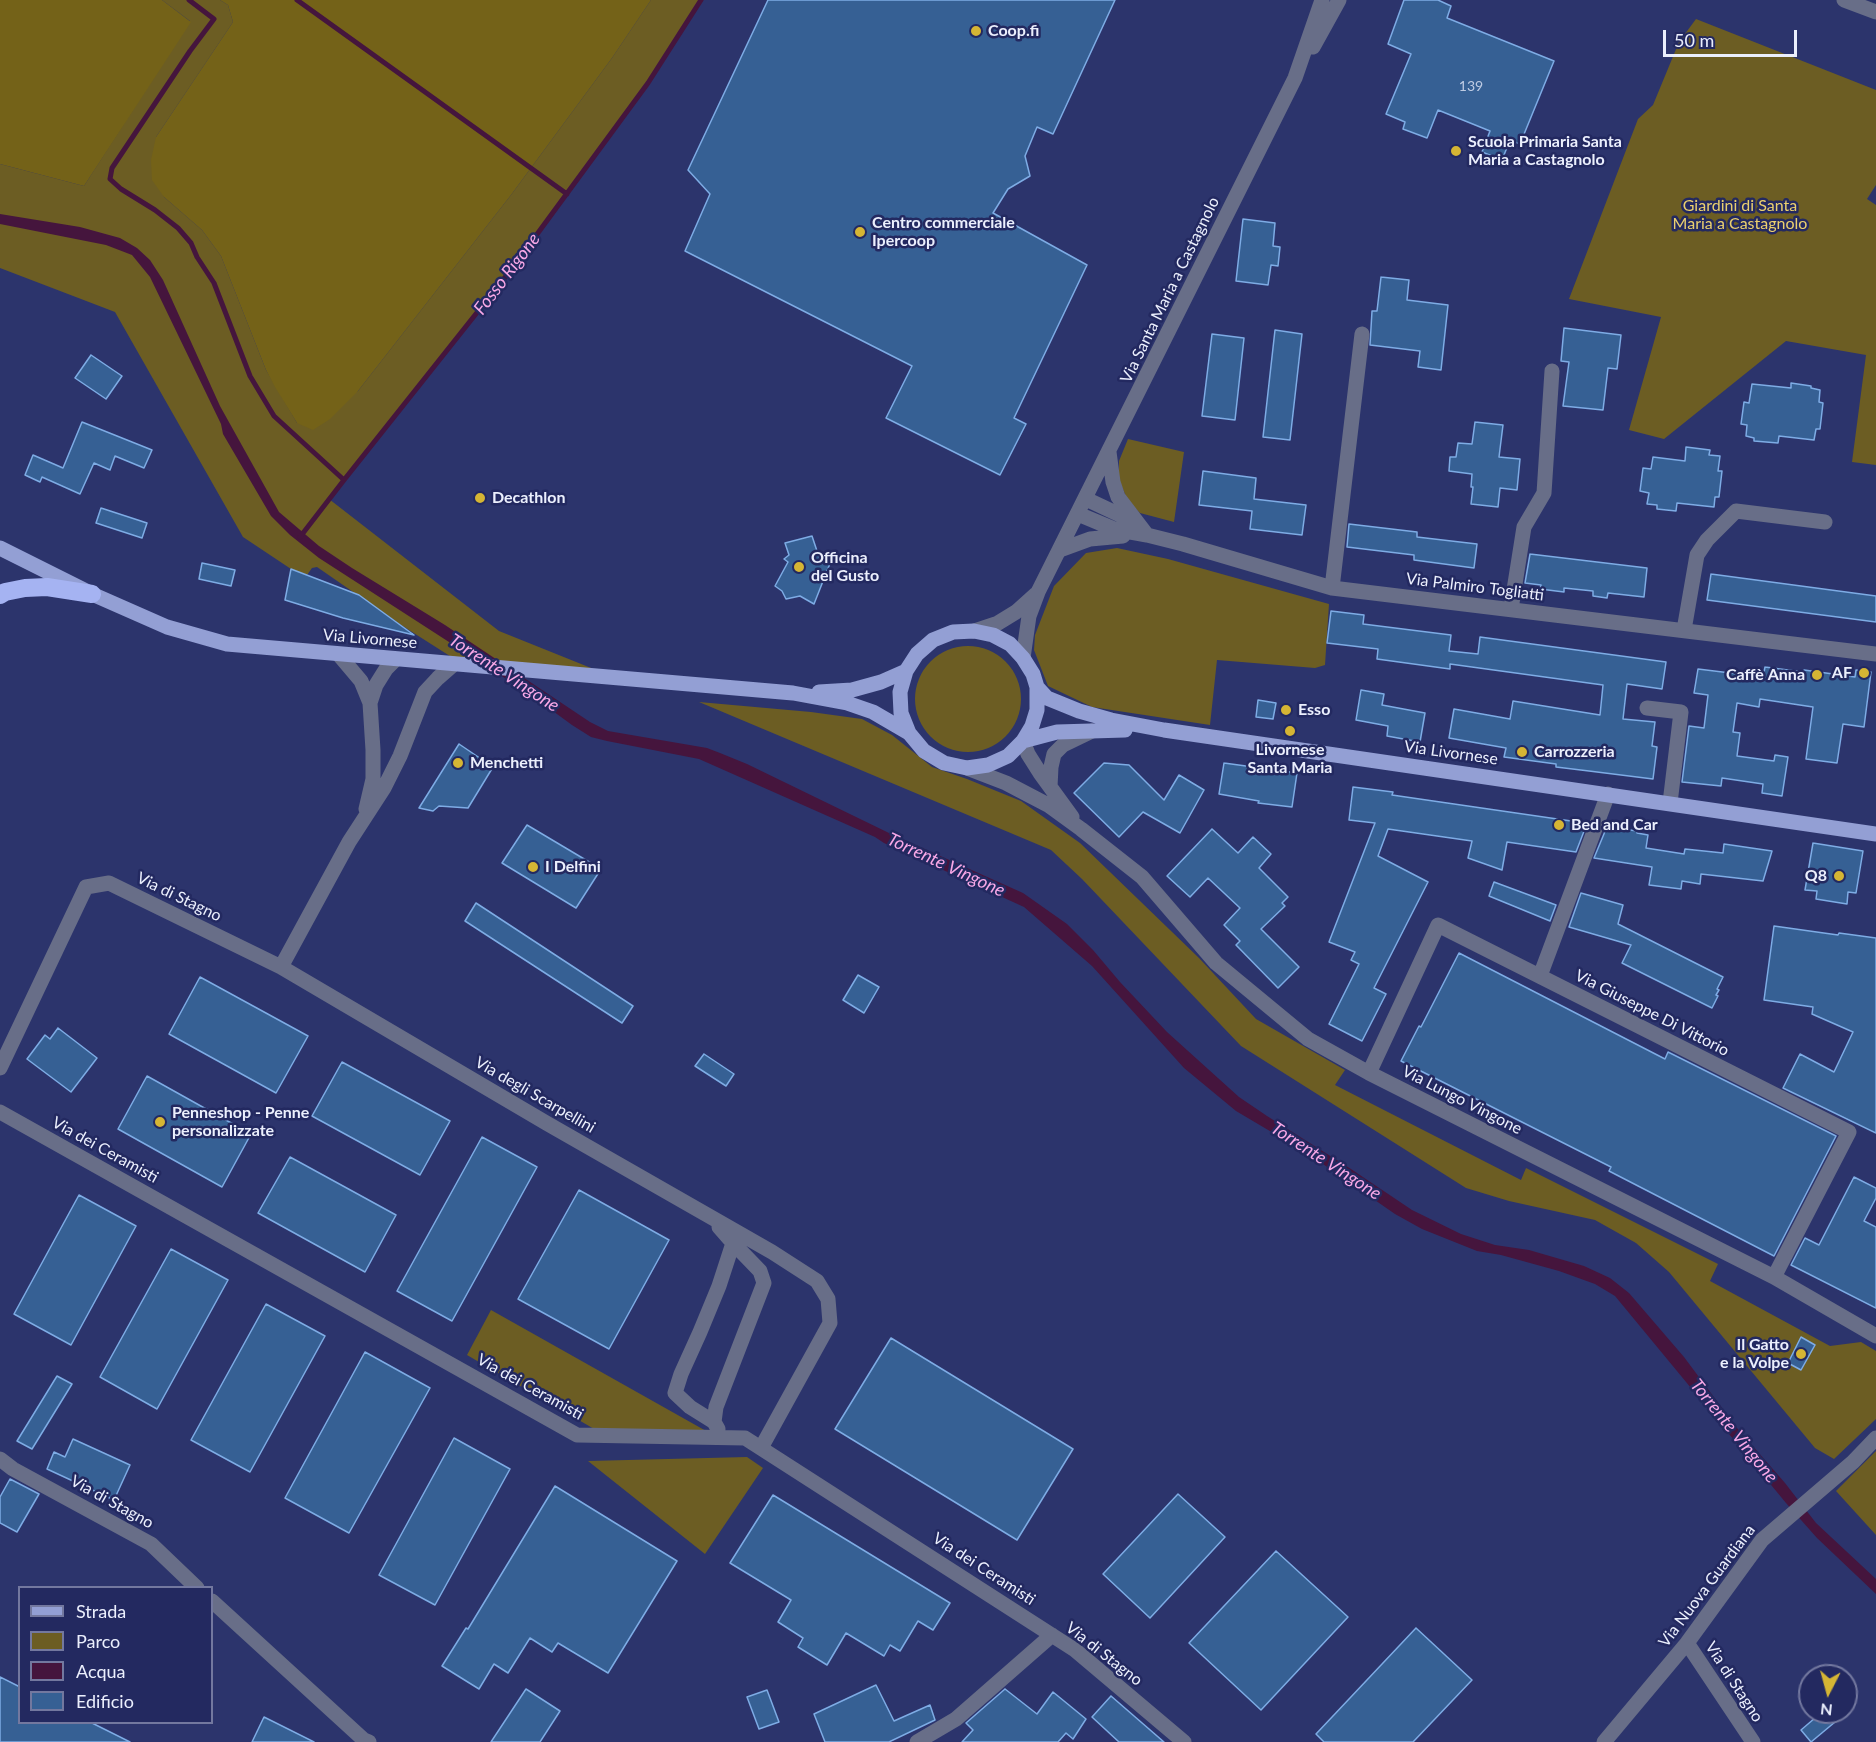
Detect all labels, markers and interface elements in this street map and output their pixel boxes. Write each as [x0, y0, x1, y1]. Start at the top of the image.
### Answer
scale bar [1666, 18, 1800, 56]
place label: Coop.fi [988, 21, 1039, 41]
marker: Coop.fi [969, 24, 983, 38]
text: 50 m [1674, 29, 1714, 51]
house number: 139 [1459, 78, 1483, 94]
place label: Scuola Primaria Santa Maria a Castagnolo [1468, 132, 1622, 170]
marker: Scuola Primaria Santa Maria a Castagnolo [1449, 144, 1463, 158]
street label: Via Santa Maria a Castagnolo [1117, 194, 1223, 386]
park label: Giardini di Santa Maria a Castagnolo [1673, 196, 1807, 234]
place label: Centro commerciale Ipercoop [872, 213, 1015, 251]
marker: Centro commerciale Ipercoop [853, 225, 867, 239]
water label: Fosso Rigone [469, 229, 545, 319]
place label: Decathlon [492, 488, 565, 508]
marker: Decathlon [473, 491, 487, 505]
place label: Officina del Gusto [811, 548, 879, 586]
marker: Officina del Gusto [792, 560, 806, 574]
street label: Via Palmiro Togliatti [1405, 569, 1545, 605]
street label: Via Livornese [322, 625, 418, 653]
water label: Torrente Vingone [445, 629, 563, 717]
place label: AF [1832, 663, 1852, 683]
place label: Caffè Anna [1726, 665, 1805, 685]
marker: AF [1857, 666, 1871, 680]
marker: Caffè Anna [1810, 668, 1824, 682]
place label: Esso [1298, 700, 1330, 720]
marker: Esso [1279, 703, 1293, 717]
marker: Livornese Santa Maria [1283, 724, 1297, 738]
street label: Via Livornese [1403, 737, 1499, 769]
place label: Livornese Santa Maria [1248, 740, 1332, 778]
place label: Carrozzeria [1534, 742, 1615, 762]
marker: Carrozzeria [1515, 745, 1529, 759]
place label: Menchetti [470, 753, 543, 773]
marker: Menchetti [451, 756, 465, 770]
place label: Bed and Car [1571, 815, 1658, 835]
marker: Bed and Car [1552, 818, 1566, 832]
water label: Torrente Vingone [884, 828, 1008, 902]
place label: I Delfini [545, 857, 601, 877]
marker: I Delfini [526, 860, 540, 874]
place label: Q8 [1805, 866, 1827, 886]
street label: Via di Stagno [133, 868, 225, 926]
marker: Q8 [1832, 869, 1846, 883]
street label: Via Giuseppe Di Vittorio [1572, 966, 1732, 1060]
street label: Via degli Scarpellini [471, 1053, 599, 1137]
street label: Via Lungo Vingone [1399, 1061, 1525, 1139]
place label: Penneshop - Penne personalizzate [172, 1103, 309, 1141]
street label: Via dei Ceramisti [49, 1113, 161, 1187]
marker: Penneshop - Penne personalizzate [153, 1115, 167, 1129]
water label: Torrente Vingone [1267, 1117, 1385, 1205]
place label: Il Gatto e la Volpe [1720, 1335, 1789, 1373]
marker: Il Gatto e la Volpe [1794, 1347, 1808, 1361]
street label: Via dei Ceramisti [474, 1350, 586, 1424]
water label: Torrente Vingone [1686, 1375, 1782, 1487]
street label: Via di Stagno [67, 1471, 157, 1533]
street label: Via Nuova Guardiana [1655, 1521, 1759, 1651]
street label: Via dei Ceramisti [929, 1529, 1039, 1609]
legend [18, 1586, 213, 1724]
text: Strada [76, 1600, 126, 1622]
street label: Via di Stagno [1062, 1618, 1146, 1690]
text: Parco [76, 1630, 120, 1652]
street label: Via di Stagno [1701, 1638, 1767, 1726]
text: Acqua [76, 1660, 125, 1682]
north arrow [1798, 1664, 1858, 1724]
text: Edificio [76, 1690, 134, 1712]
text: N [1819, 1700, 1833, 1721]

